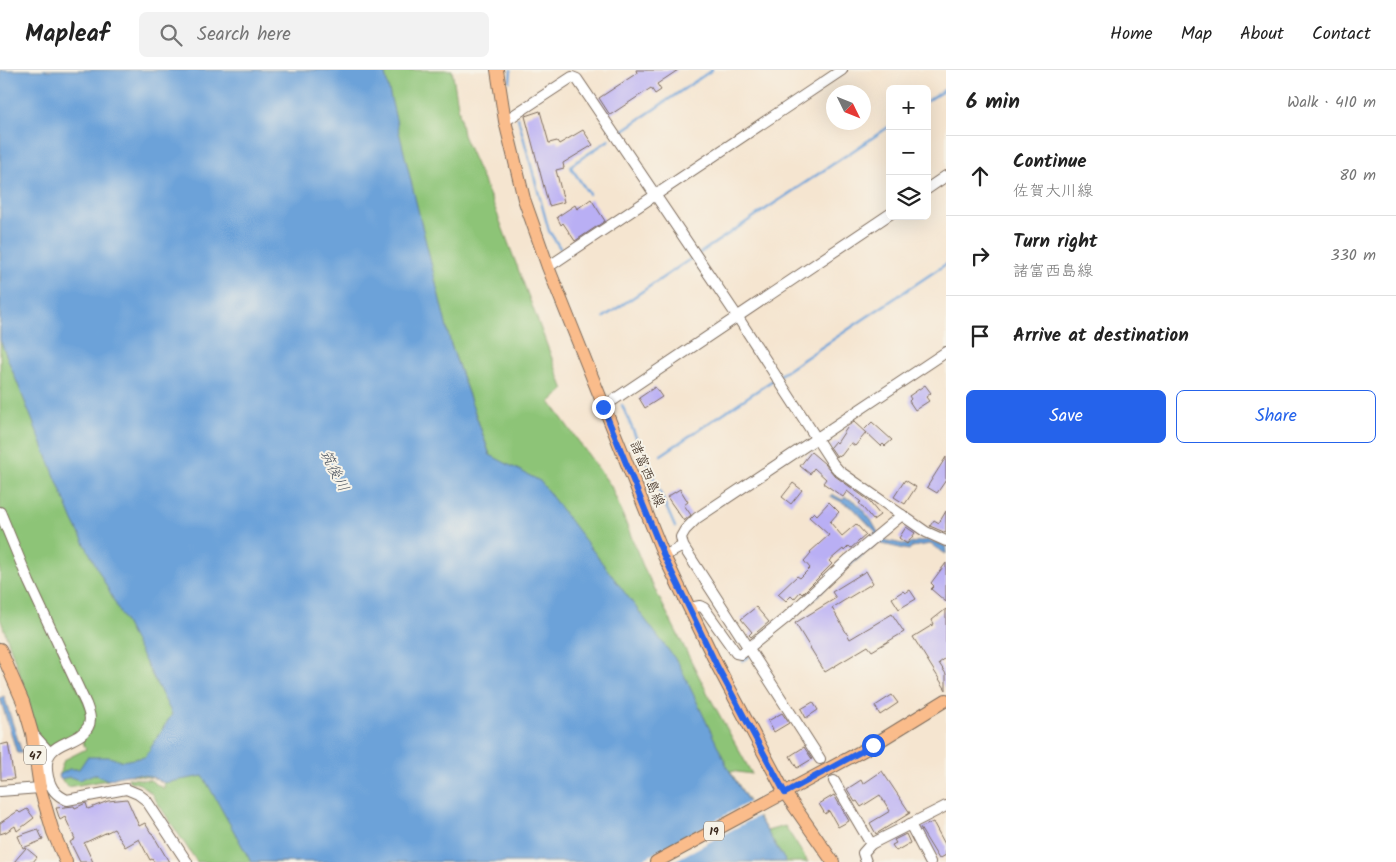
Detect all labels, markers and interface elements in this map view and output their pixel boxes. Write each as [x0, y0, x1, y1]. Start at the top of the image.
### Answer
search box [139, 12, 489, 57]
text: Mapleaf [25, 15, 109, 54]
text: Search here [197, 20, 291, 50]
text: Home [1110, 20, 1153, 49]
text: Map [1181, 20, 1212, 49]
text: About [1240, 20, 1284, 49]
text: Contact [1312, 20, 1371, 49]
icon: search [157, 21, 185, 49]
north arrow [826, 85, 871, 130]
map controls [886, 85, 931, 220]
button: + [886, 85, 931, 130]
text: 6 min [966, 86, 1020, 119]
text: Walk · 410 m [1287, 90, 1376, 115]
button: − [886, 130, 931, 175]
text: Continue [1013, 147, 1086, 177]
icon: ahead [966, 162, 994, 190]
text: 80 m [1339, 163, 1376, 188]
button: layers [886, 175, 931, 220]
text: 佐賀大川線 [1013, 179, 1093, 204]
text: Turn right [1013, 227, 1098, 257]
icon: right [966, 242, 994, 270]
text: 330 m [1331, 243, 1376, 268]
text: 諸富西島線 [1013, 259, 1093, 284]
text: Arrive at destination [1013, 321, 1189, 351]
icon: arrive [966, 322, 994, 350]
button: Save [966, 390, 1166, 443]
button: Share [1176, 390, 1376, 443]
route end [592, 396, 615, 419]
street label: 諸富西島線 [624, 437, 670, 511]
water label: 筑後川 [313, 445, 355, 497]
route start [862, 734, 885, 757]
road number: 47 [24, 746, 46, 764]
road number: 19 [704, 821, 724, 840]

